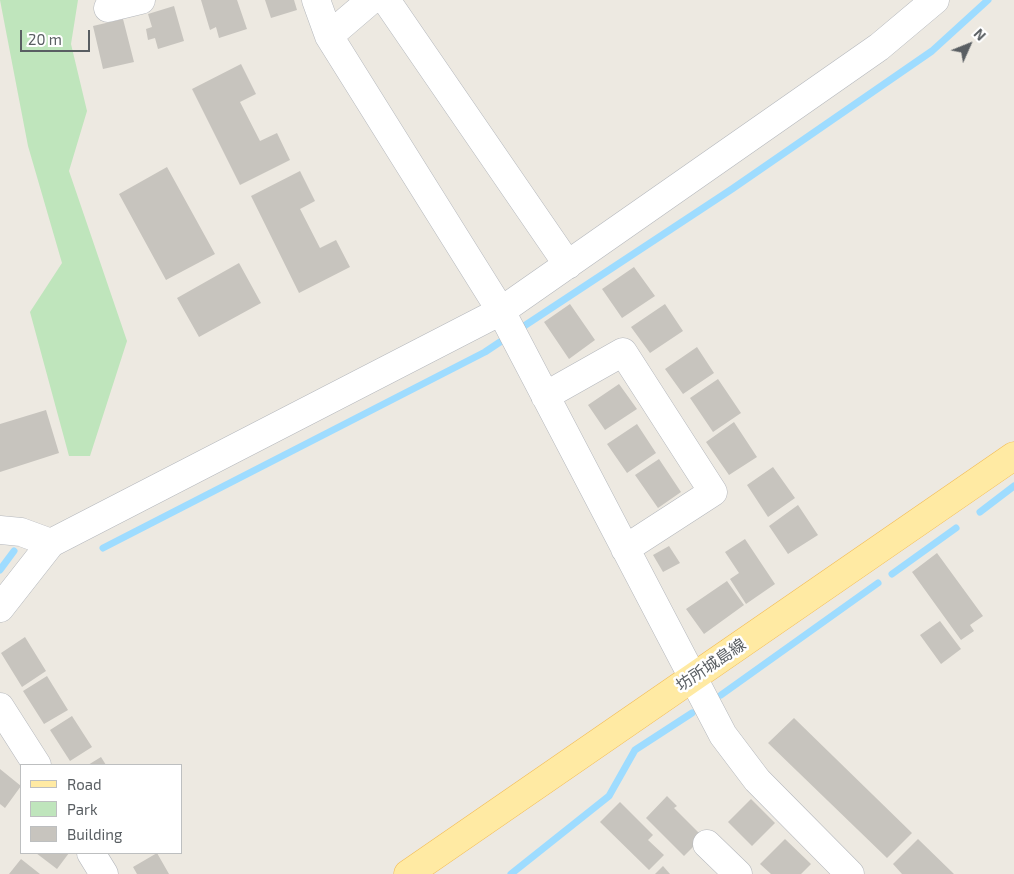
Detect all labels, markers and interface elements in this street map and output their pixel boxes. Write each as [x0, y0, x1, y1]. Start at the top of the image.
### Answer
scale bar [22, 20, 92, 52]
north arrow [944, 20, 994, 70]
text: N [971, 25, 990, 44]
text: 20 m [28, 30, 62, 48]
street label: 坊所城島線 [672, 635, 750, 695]
legend [20, 764, 182, 854]
text: Road [67, 775, 102, 793]
text: Park [67, 800, 98, 818]
text: Building [67, 825, 122, 843]

